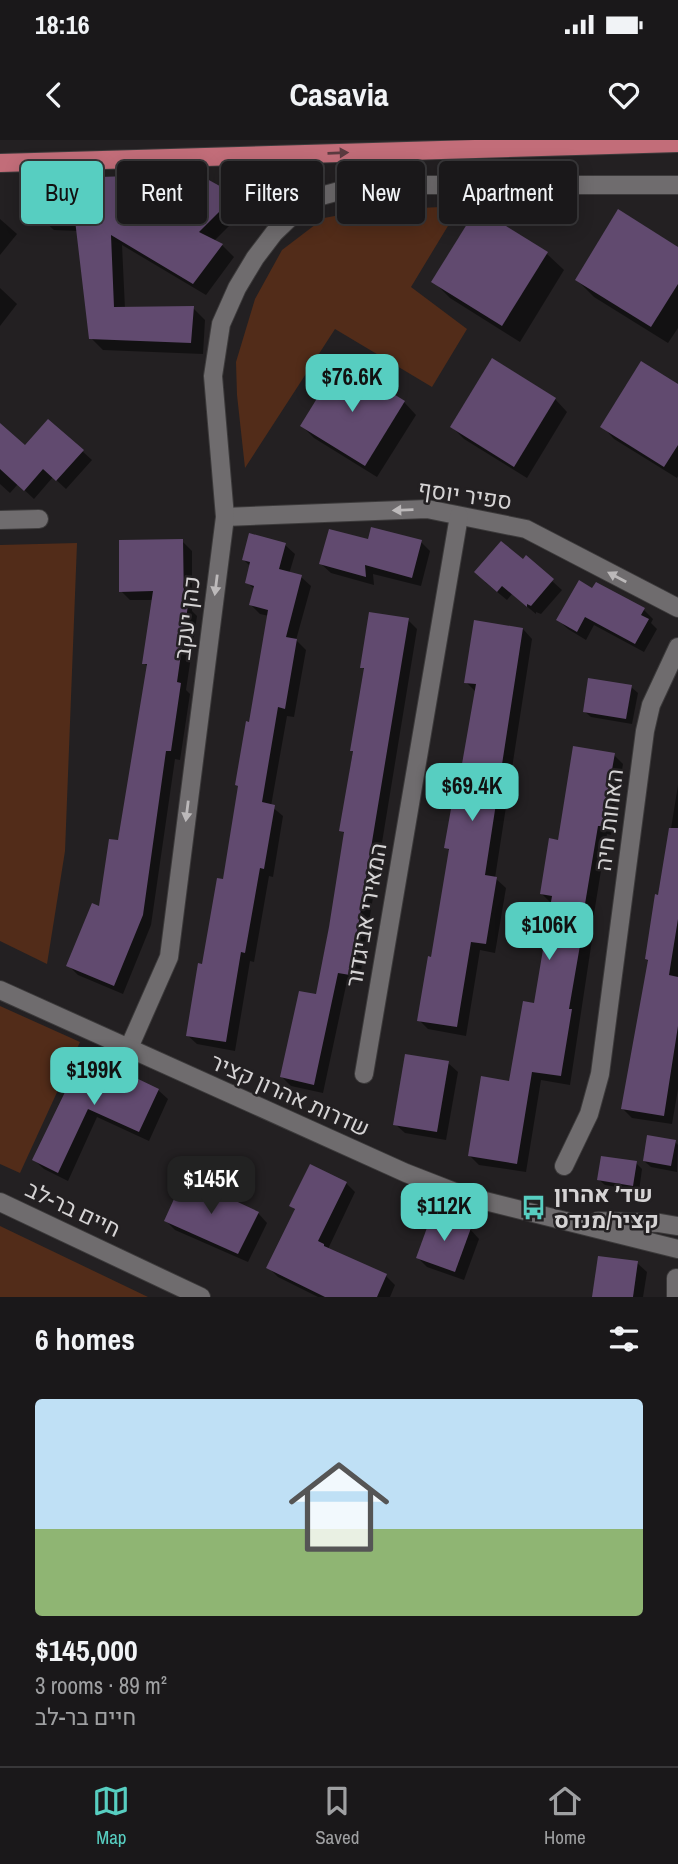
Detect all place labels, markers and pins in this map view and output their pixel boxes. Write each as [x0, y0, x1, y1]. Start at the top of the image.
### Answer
pin: $76.6K [295, 355, 409, 414]
pin: $69.4K [415, 764, 529, 823]
pin: $106K [500, 902, 598, 962]
pin: $199K [45, 1048, 143, 1107]
pin: $145K [162, 1156, 260, 1216]
place label: שד׳ אהרון קציר/מנדס [554, 1178, 659, 1235]
pin: $112K [395, 1184, 493, 1243]
bus stop icon: שד׳ אהרון קציר/מנדס [520, 1193, 548, 1221]

